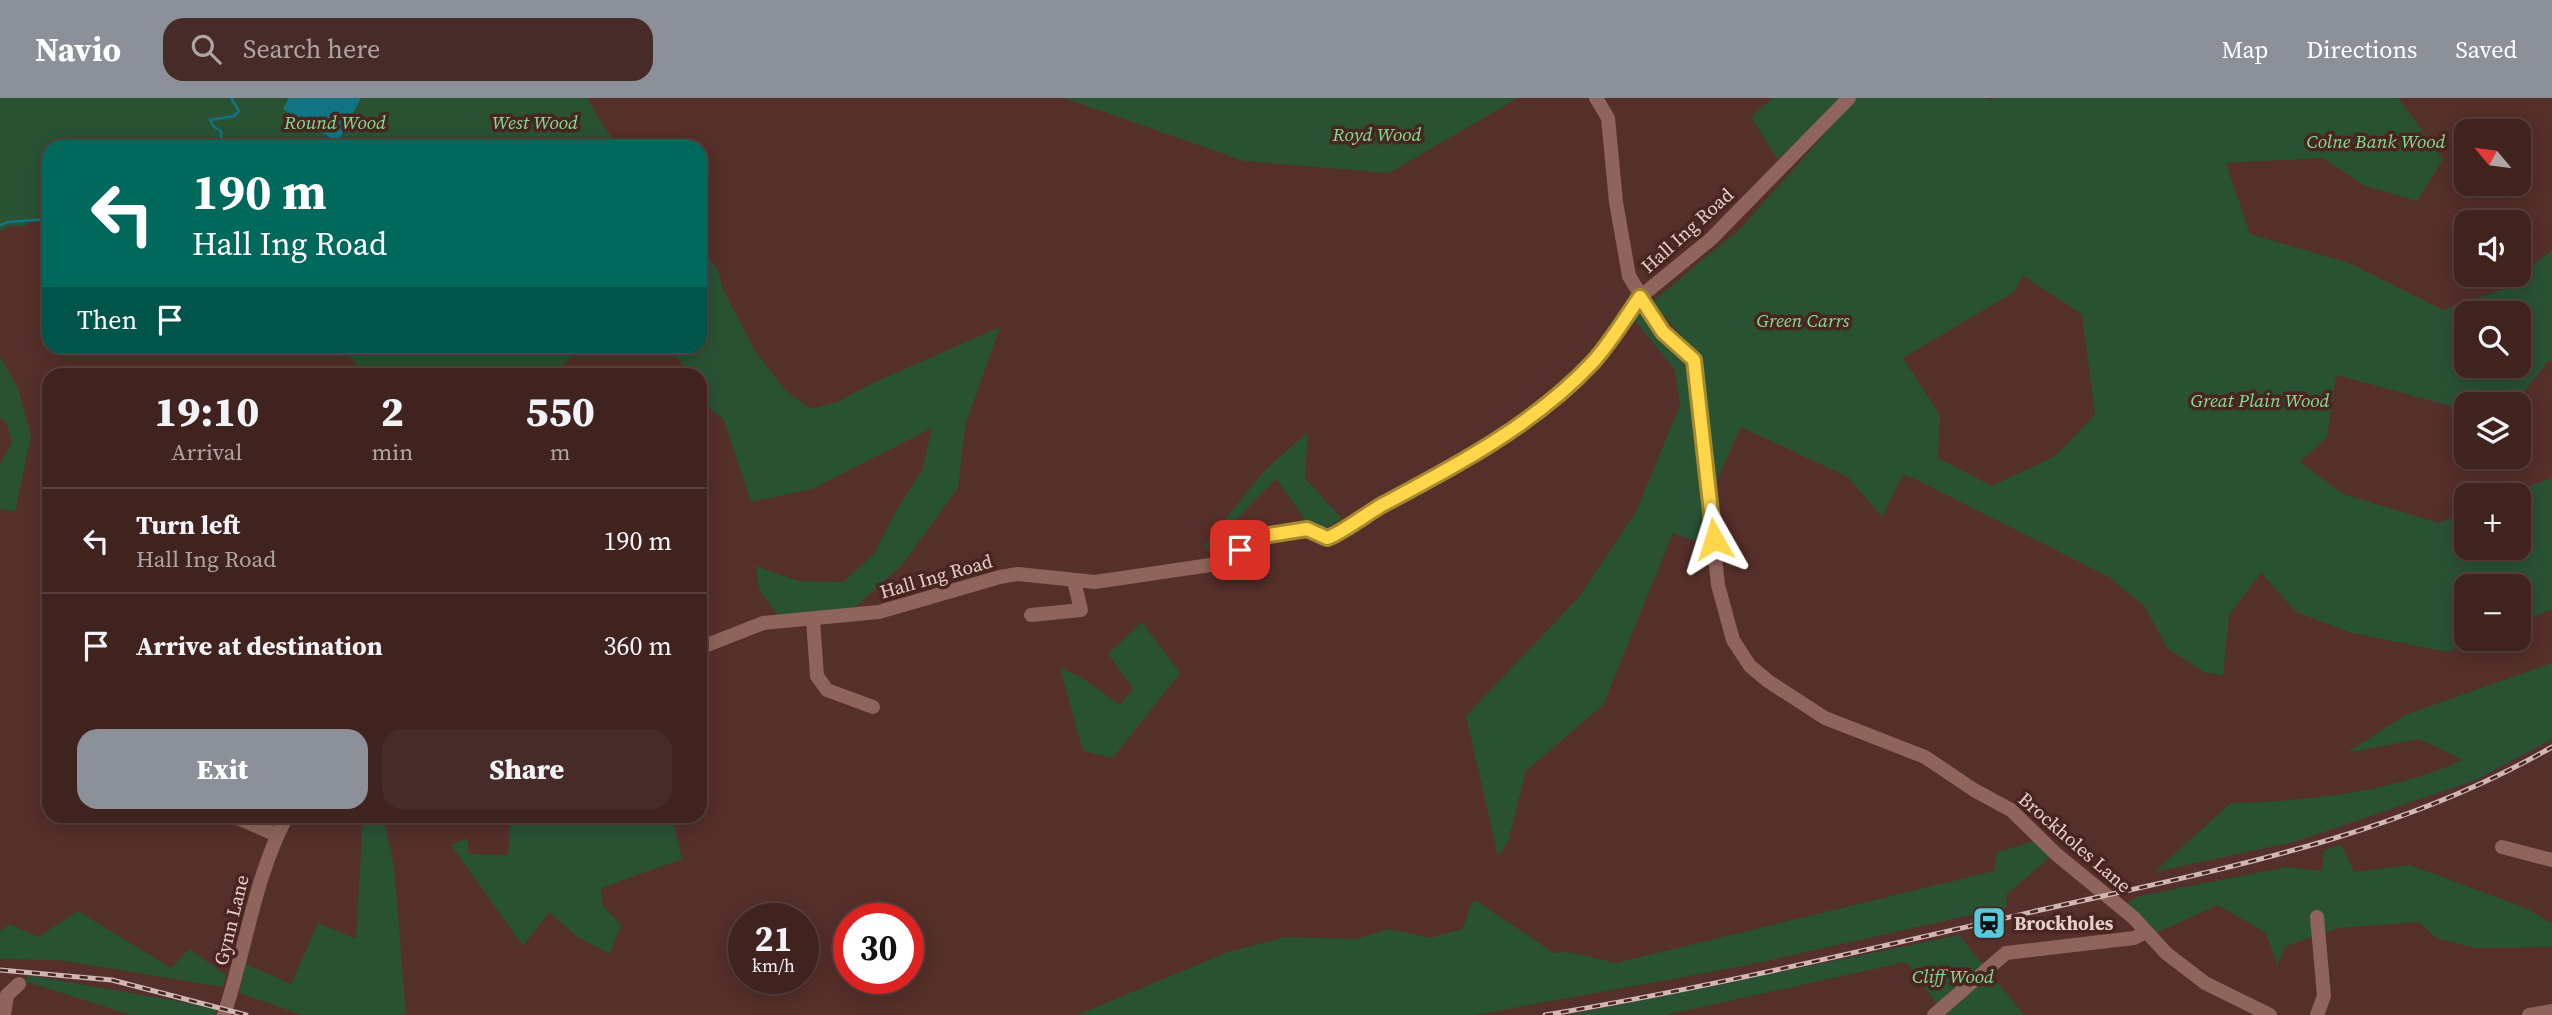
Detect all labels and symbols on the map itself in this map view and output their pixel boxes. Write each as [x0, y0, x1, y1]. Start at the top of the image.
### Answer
park label: Round Wood [283, 109, 386, 135]
park label: West Wood [492, 109, 578, 135]
north arrow [2454, 119, 2530, 196]
park label: Royd Wood [1332, 121, 1422, 147]
park label: Colne Bank Wood [2307, 128, 2445, 154]
street label: Hall Ing Road [1635, 181, 1739, 278]
park label: Green Carrs [1757, 307, 1850, 333]
park label: Great Plain Wood [2190, 387, 2330, 413]
position arrow [1677, 502, 1751, 576]
pin [1210, 520, 1270, 580]
street label: Hall Ing Road [877, 547, 996, 604]
street label: Brockholes Lane [2013, 786, 2137, 898]
street label: Gynn Lane [207, 872, 255, 968]
speed limit sign: 30 [833, 903, 924, 994]
station icon: Brockholes [1970, 904, 2008, 942]
place label: Brockholes [2014, 910, 2114, 936]
park label: Cliff Wood [1912, 963, 1994, 989]

